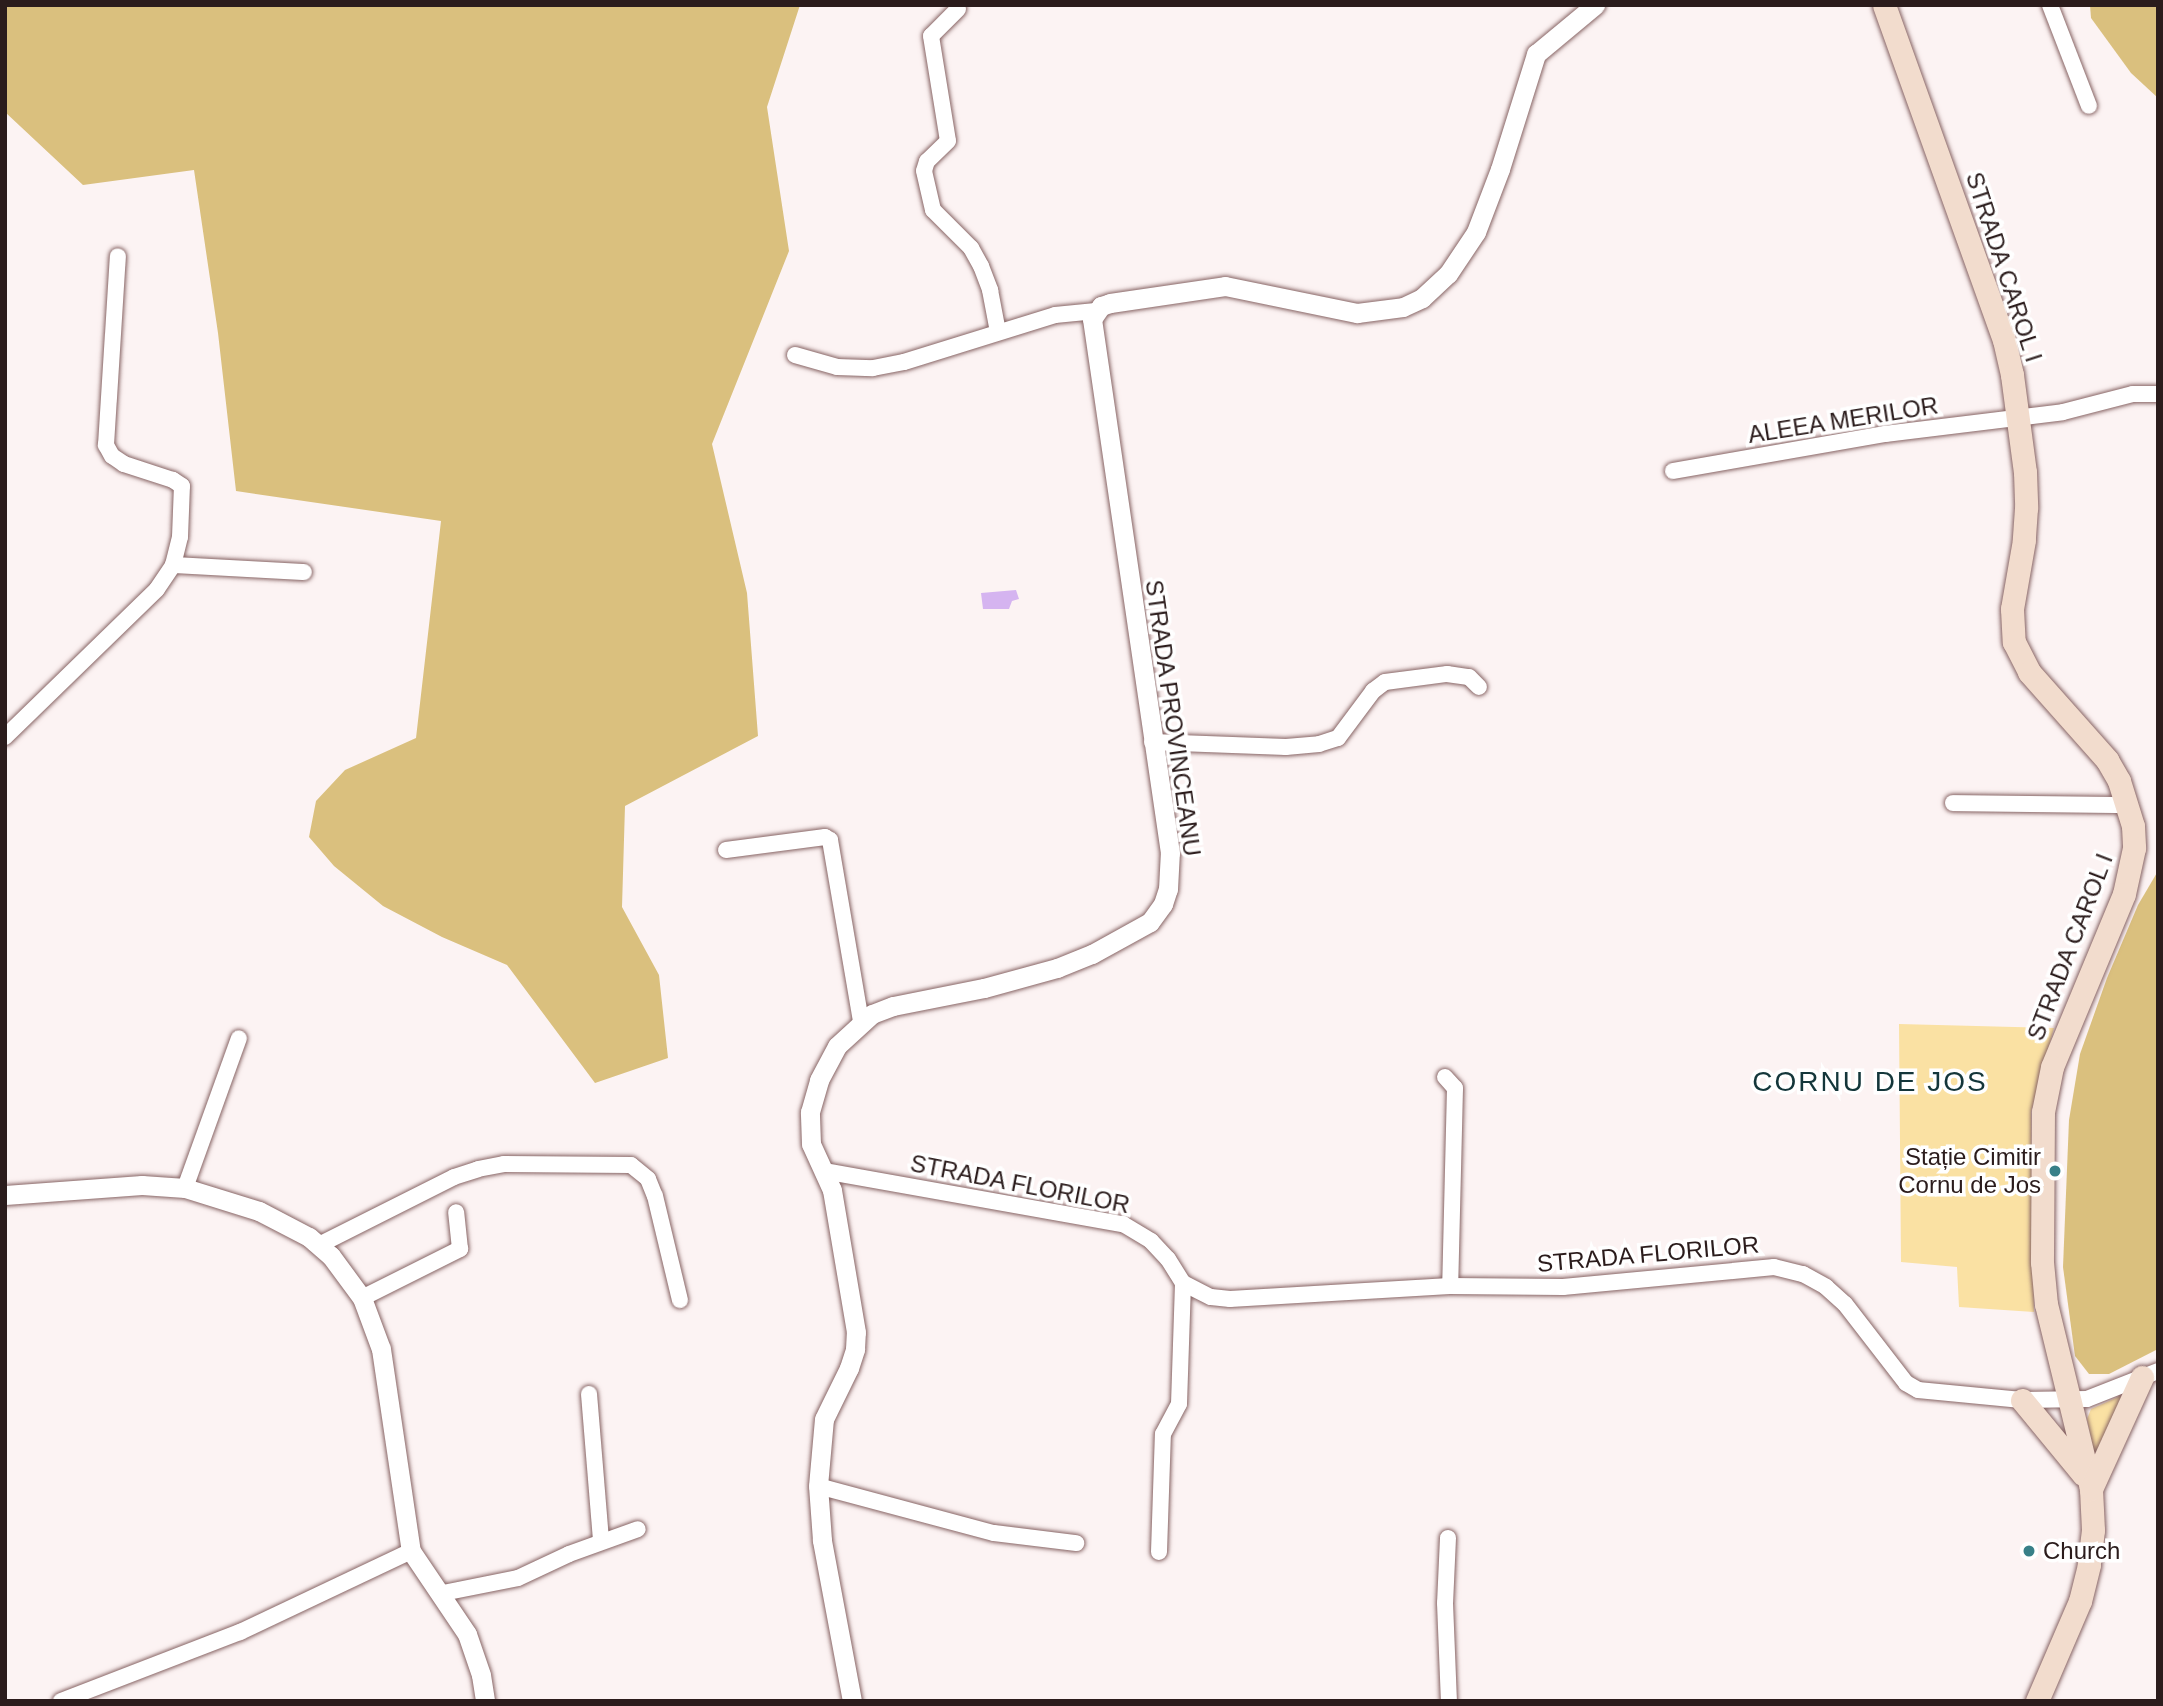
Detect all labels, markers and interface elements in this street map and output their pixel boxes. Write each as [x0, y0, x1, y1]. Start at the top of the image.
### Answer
street label: STRADA CAROL I [1959, 167, 2049, 367]
street label: ALEEA MERILOR [1745, 391, 1941, 449]
street label: STRADA PROVINCEANU [1139, 577, 1207, 859]
street label: STRADA CAROL I [2021, 848, 2119, 1046]
district label: CORNU DE JOS [1754, 1065, 1986, 1099]
place label: Stație Cimitir Cornu de Jos [1898, 1143, 2041, 1199]
street label: STRADA FLORILOR [907, 1148, 1133, 1220]
marker: Stație Cimitir Cornu de Jos [2047, 1163, 2063, 1179]
street label: STRADA FLORILOR [1535, 1230, 1761, 1278]
place label: Church [2043, 1537, 2120, 1565]
marker: Church [2021, 1543, 2037, 1559]

